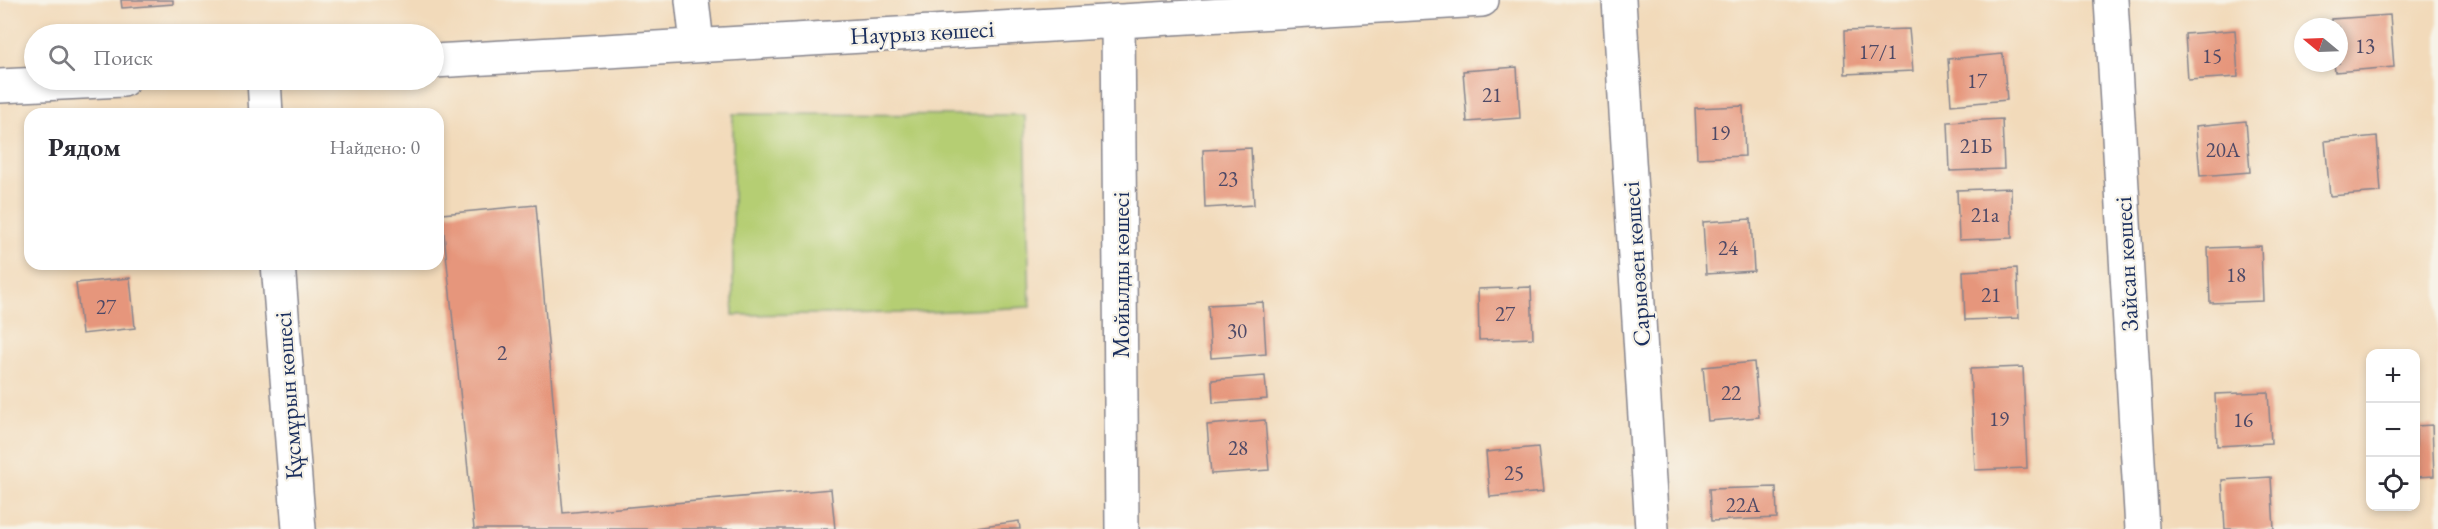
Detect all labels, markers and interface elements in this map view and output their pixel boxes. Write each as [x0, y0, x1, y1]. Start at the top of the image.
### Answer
street label: Наурыз көшесі [849, 13, 995, 51]
north arrow [2294, 18, 2348, 72]
search box [24, 24, 444, 90]
house number: 13 [2355, 32, 2375, 59]
house number: 17/1 [1859, 38, 1897, 65]
icon: search [45, 41, 78, 74]
house number: 15 [2202, 42, 2222, 69]
text: Поиск [93, 43, 153, 72]
house number: 17 [1967, 67, 1988, 94]
house number: 21 [1482, 81, 1502, 108]
house number: 19 [1710, 119, 1730, 146]
text: Рядом [48, 130, 121, 164]
house number: 21Б [1960, 132, 1992, 159]
text: Найдено: 0 [329, 134, 420, 160]
house number: 20А [2206, 136, 2241, 163]
house number: 23 [1218, 165, 1238, 192]
street label: Сарыөзен көшесі [1615, 180, 1657, 348]
street label: Мойылды көшесі [1105, 192, 1136, 358]
street label: Зайсан көшесі [2107, 196, 2145, 332]
house number: 21а [1971, 201, 2000, 228]
house number: 24 [1718, 234, 1739, 261]
house number: 18 [2226, 261, 2246, 288]
house number: 21 [1981, 281, 2001, 308]
house number: 27 [96, 293, 117, 320]
house number: 27 [1495, 300, 1516, 327]
street label: Құсмұрын көшесі [267, 311, 309, 481]
house number: 30 [1227, 317, 1247, 344]
house number: 2 [497, 339, 507, 366]
map controls [2366, 349, 2420, 511]
button: + [2366, 349, 2420, 403]
house number: 22 [1721, 379, 1741, 406]
button: − [2366, 403, 2420, 457]
house number: 19 [1989, 405, 2009, 432]
house number: 16 [2233, 406, 2253, 433]
house number: 28 [1228, 434, 1248, 461]
button: locate [2366, 457, 2420, 511]
house number: 25 [1504, 459, 1524, 486]
house number: 22А [1726, 491, 1761, 518]

